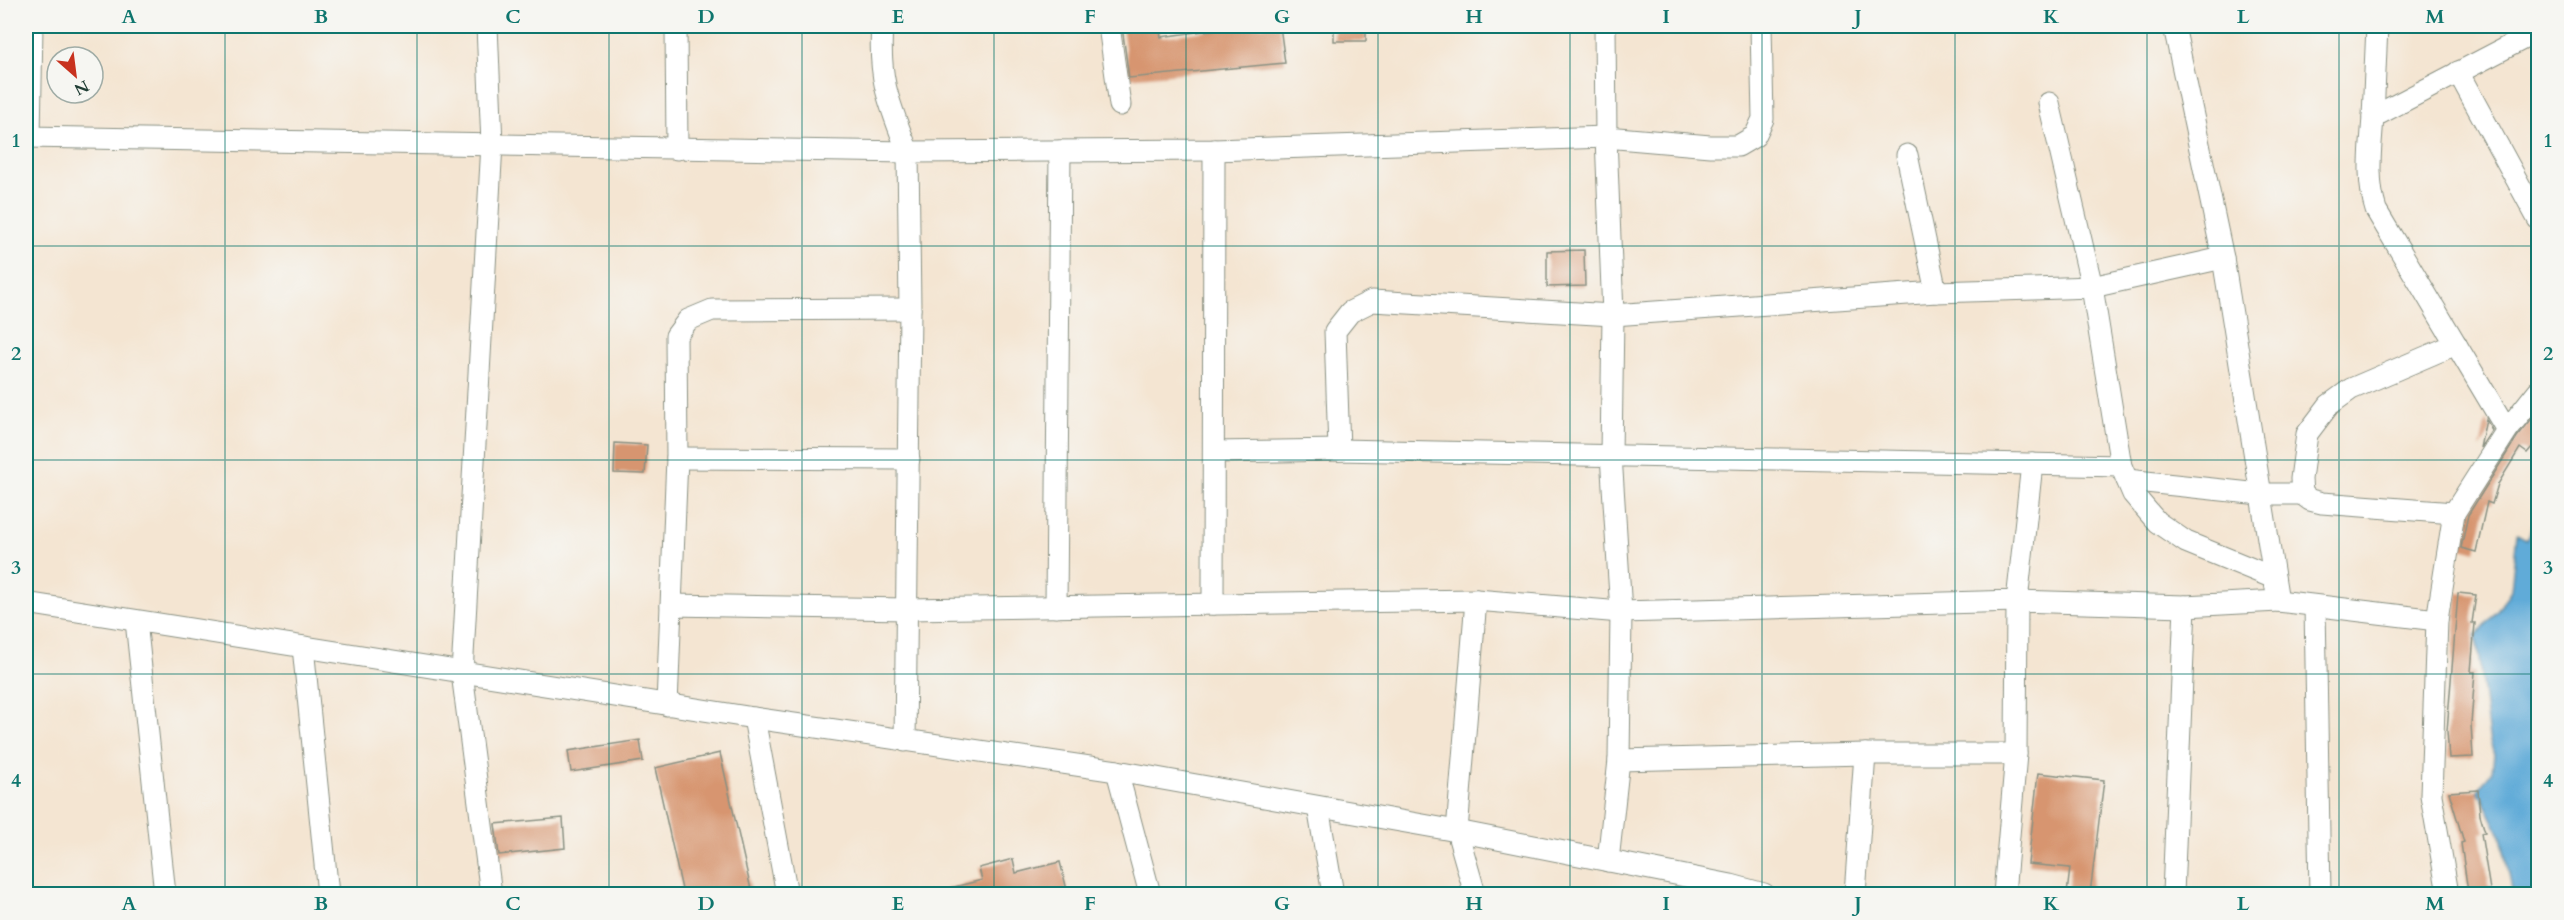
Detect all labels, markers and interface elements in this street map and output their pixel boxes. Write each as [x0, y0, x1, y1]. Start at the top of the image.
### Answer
text: A [121, 3, 137, 30]
text: B [314, 3, 328, 30]
text: C [505, 3, 521, 30]
text: D [697, 3, 715, 30]
text: E [892, 3, 904, 30]
text: F [1084, 3, 1096, 30]
text: G [1274, 3, 1290, 30]
text: H [1465, 3, 1483, 30]
text: I [1662, 3, 1670, 30]
text: J [1851, 3, 1862, 30]
text: K [2043, 3, 2060, 30]
text: L [2237, 3, 2250, 30]
text: M [2425, 3, 2445, 30]
north arrow [45, 45, 105, 105]
text: N [70, 74, 93, 100]
text: 1 [11, 127, 21, 154]
text: 1 [2543, 127, 2553, 154]
text: 2 [11, 340, 21, 367]
text: 2 [2543, 340, 2553, 367]
text: 3 [11, 554, 21, 581]
text: 3 [2543, 554, 2553, 581]
text: 4 [11, 767, 21, 794]
text: 4 [2543, 767, 2553, 794]
text: A [121, 890, 137, 917]
text: B [314, 890, 328, 917]
text: C [505, 890, 521, 917]
text: D [697, 890, 715, 917]
text: E [892, 890, 904, 917]
text: F [1084, 890, 1096, 917]
text: G [1274, 890, 1290, 917]
text: H [1465, 890, 1483, 917]
text: I [1662, 890, 1670, 917]
text: J [1851, 890, 1862, 917]
text: K [2043, 890, 2060, 917]
text: L [2237, 890, 2250, 917]
text: M [2425, 890, 2445, 917]

